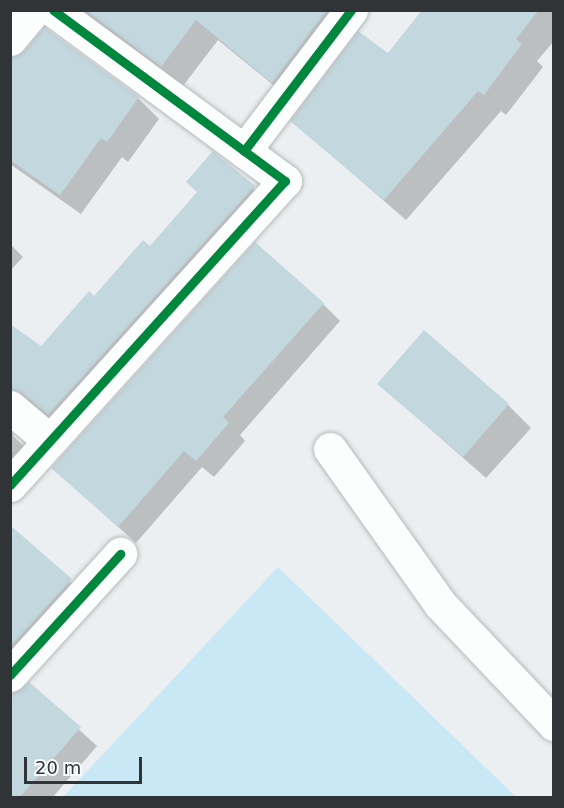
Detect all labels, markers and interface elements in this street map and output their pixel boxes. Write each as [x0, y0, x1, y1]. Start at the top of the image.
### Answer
scale bar [27, 745, 146, 783]
text: 20 m [35, 757, 81, 778]

